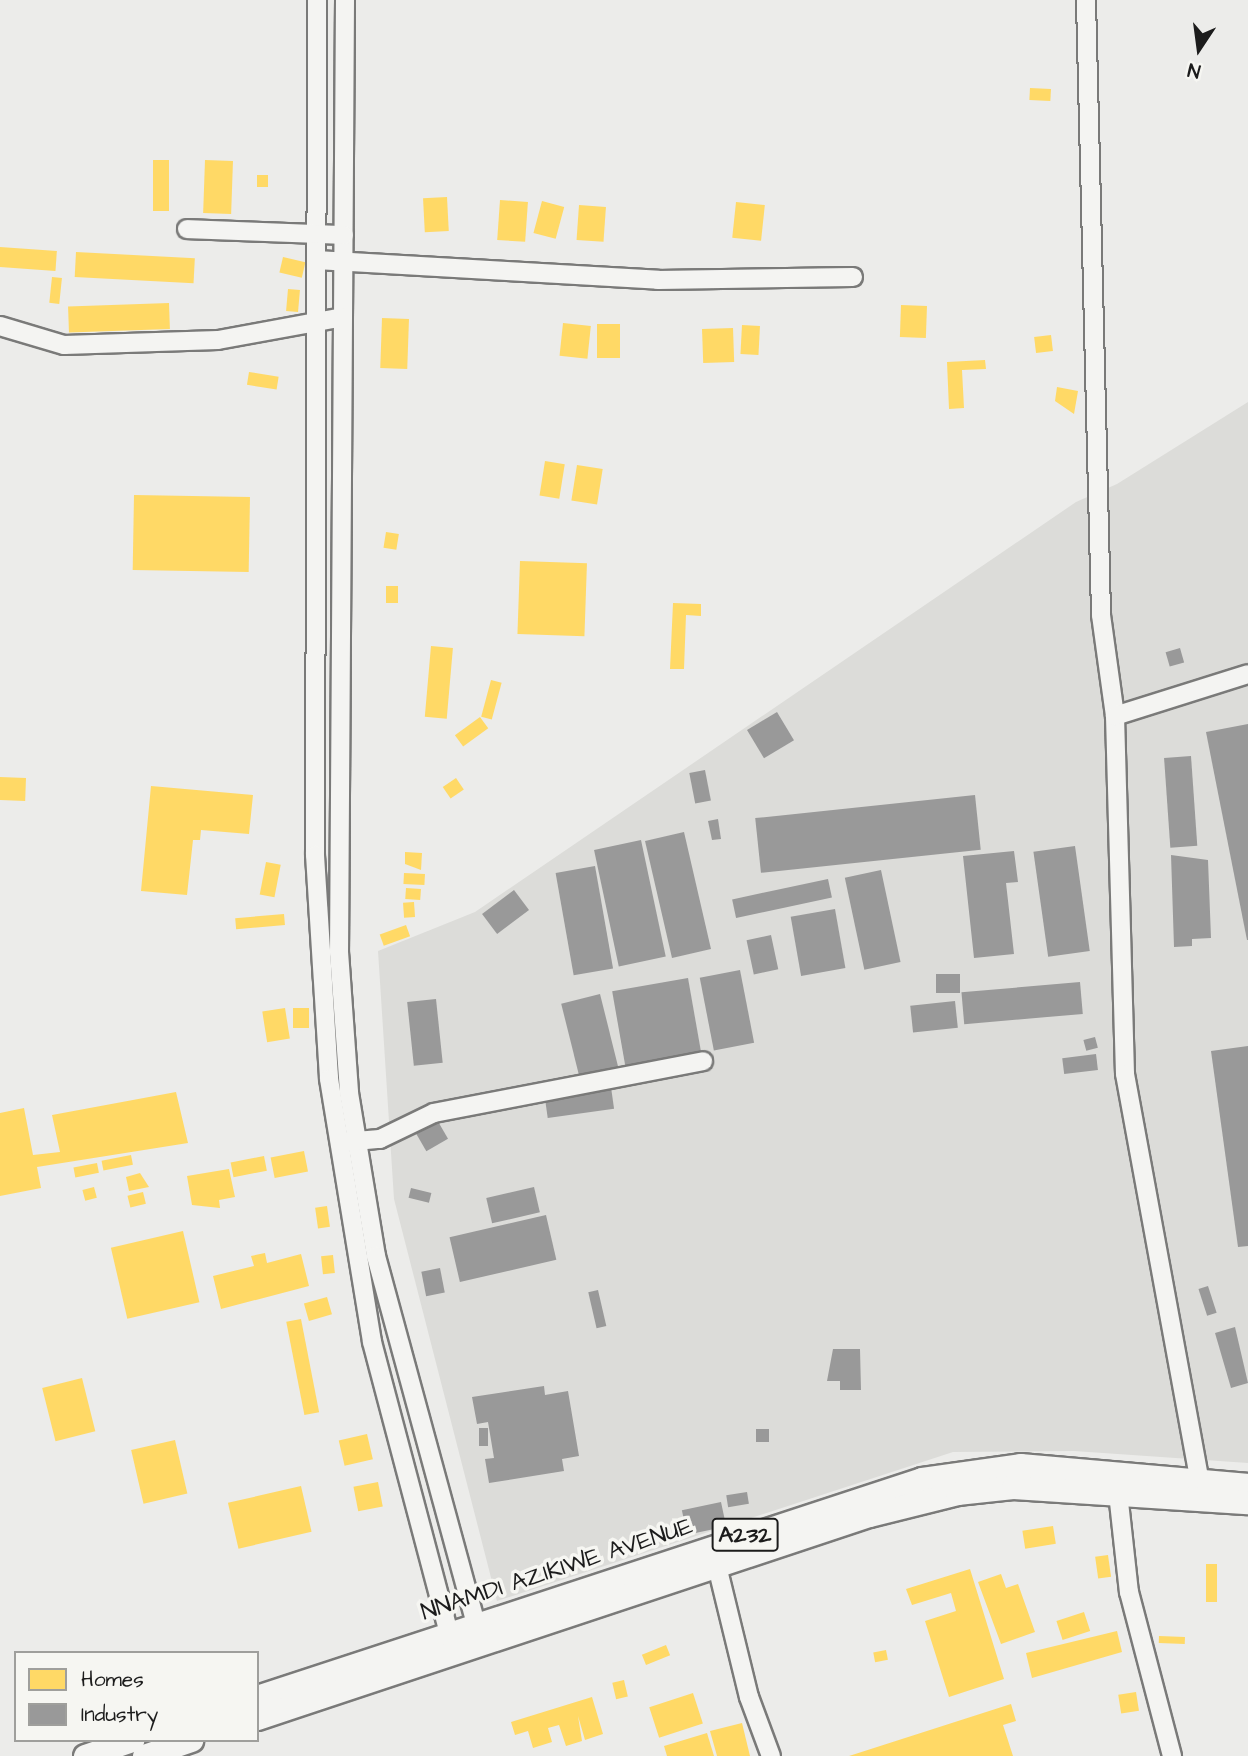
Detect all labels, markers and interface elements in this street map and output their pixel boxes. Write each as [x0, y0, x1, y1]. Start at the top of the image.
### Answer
north arrow [1164, 14, 1234, 84]
text: N [1185, 55, 1203, 84]
street label: NNAMDI AZIKIWE AVENUE [418, 1512, 696, 1628]
road number: A232 [710, 1516, 780, 1554]
legend [14, 1651, 259, 1742]
text: Homes [81, 1665, 144, 1694]
text: Industry [81, 1700, 158, 1729]

